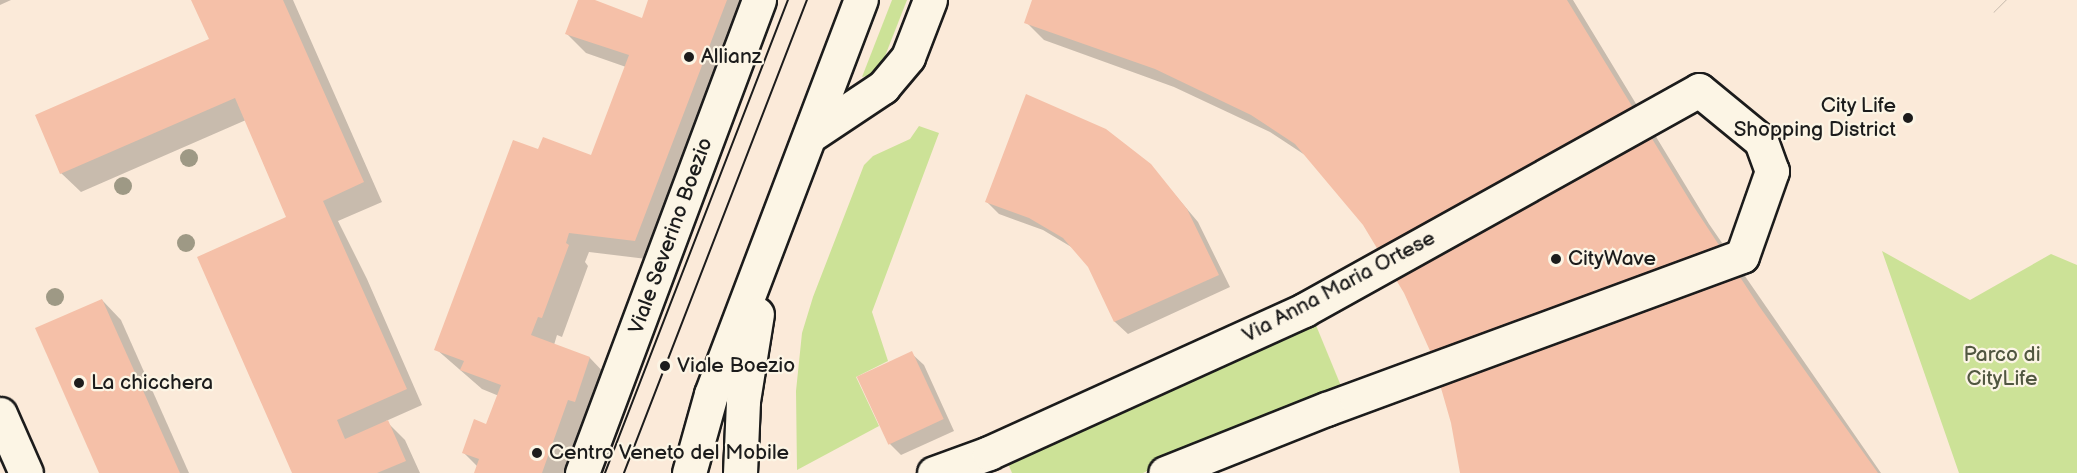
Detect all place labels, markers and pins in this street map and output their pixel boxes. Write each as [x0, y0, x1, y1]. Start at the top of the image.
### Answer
place label: Allianz [701, 44, 762, 70]
marker: Allianz [682, 50, 696, 64]
place label: City Life Shopping District [1734, 93, 1896, 143]
marker: City Life Shopping District [1901, 111, 1915, 125]
place label: CityWave [1568, 246, 1656, 272]
marker: CityWave [1549, 252, 1563, 266]
place label: Viale Boezio [677, 353, 795, 379]
marker: Viale Boezio [658, 359, 672, 373]
place label: La chicchera [91, 370, 213, 396]
marker: La chicchera [72, 376, 86, 390]
place label: Centro Veneto del Mobile [549, 440, 790, 466]
marker: Centro Veneto del Mobile [530, 446, 544, 460]

